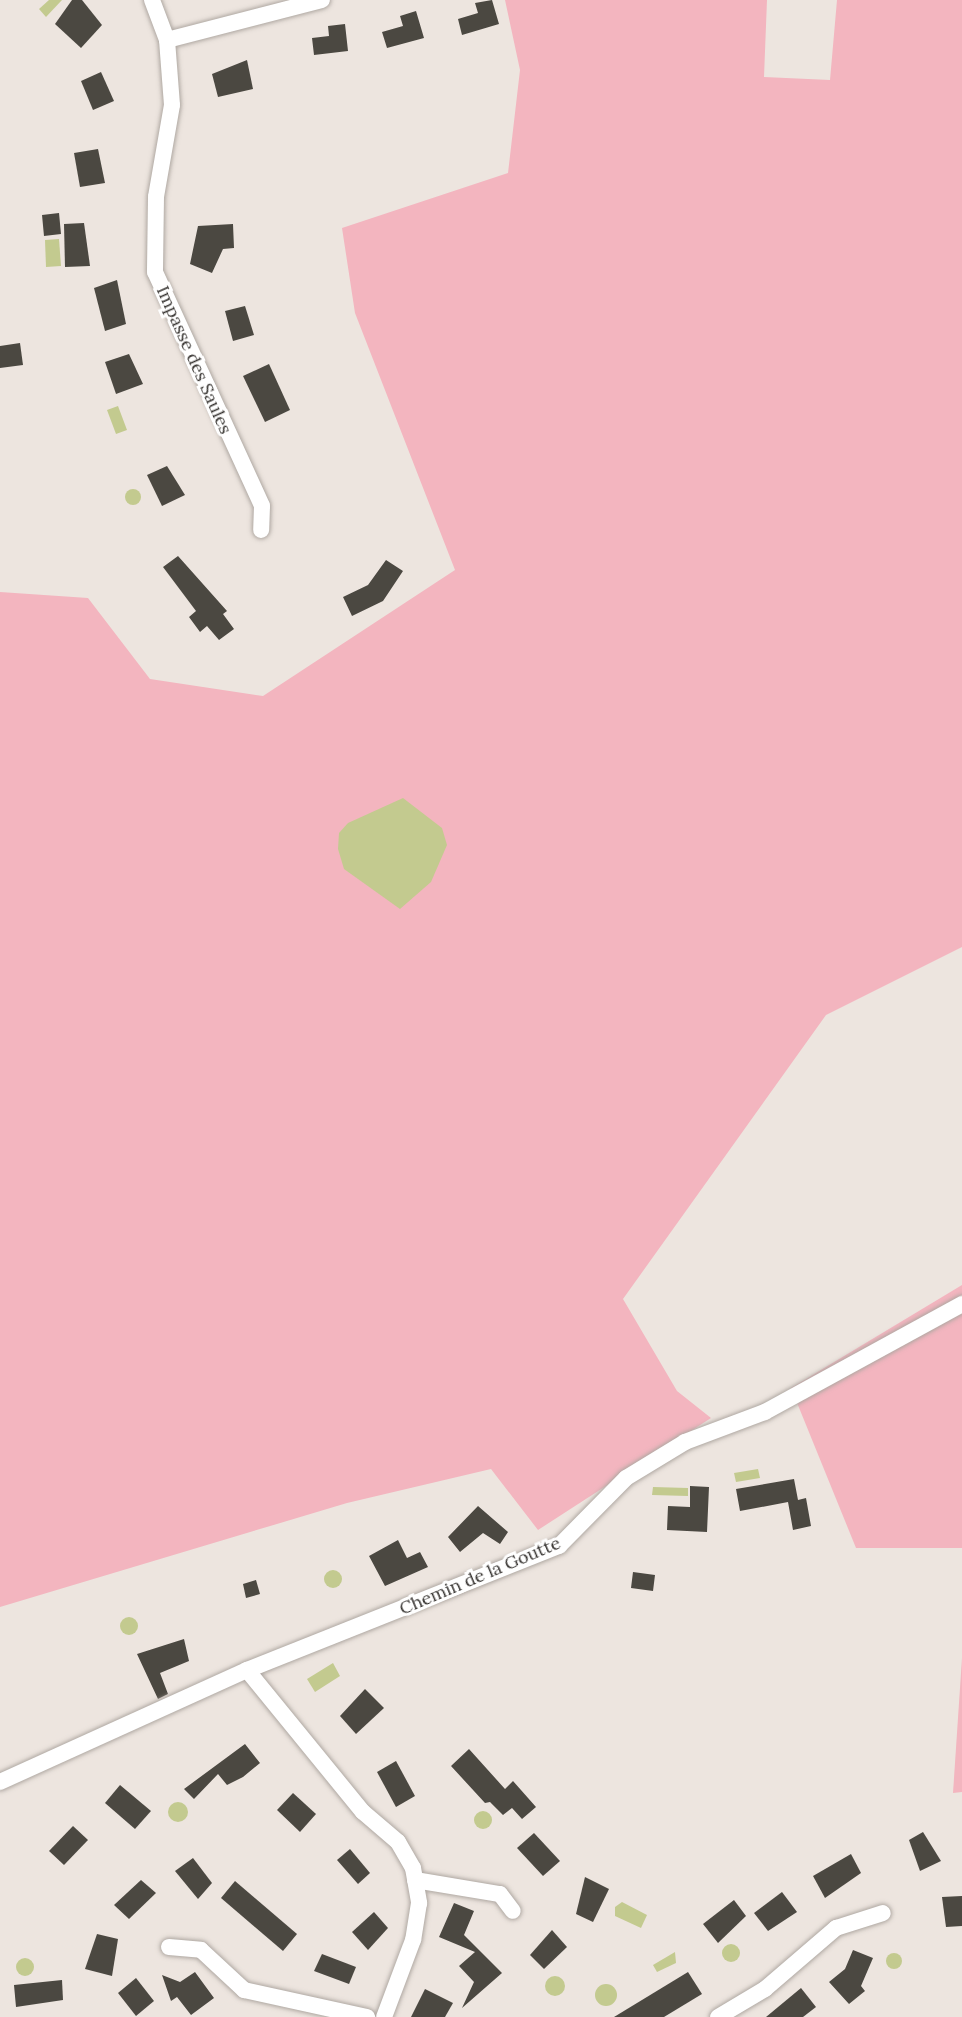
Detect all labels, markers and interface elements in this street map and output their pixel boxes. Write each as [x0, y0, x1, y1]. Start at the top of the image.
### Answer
street label: Impasse des Saules [152, 283, 236, 437]
street label: Chemin de la Goutte [396, 1532, 564, 1620]

